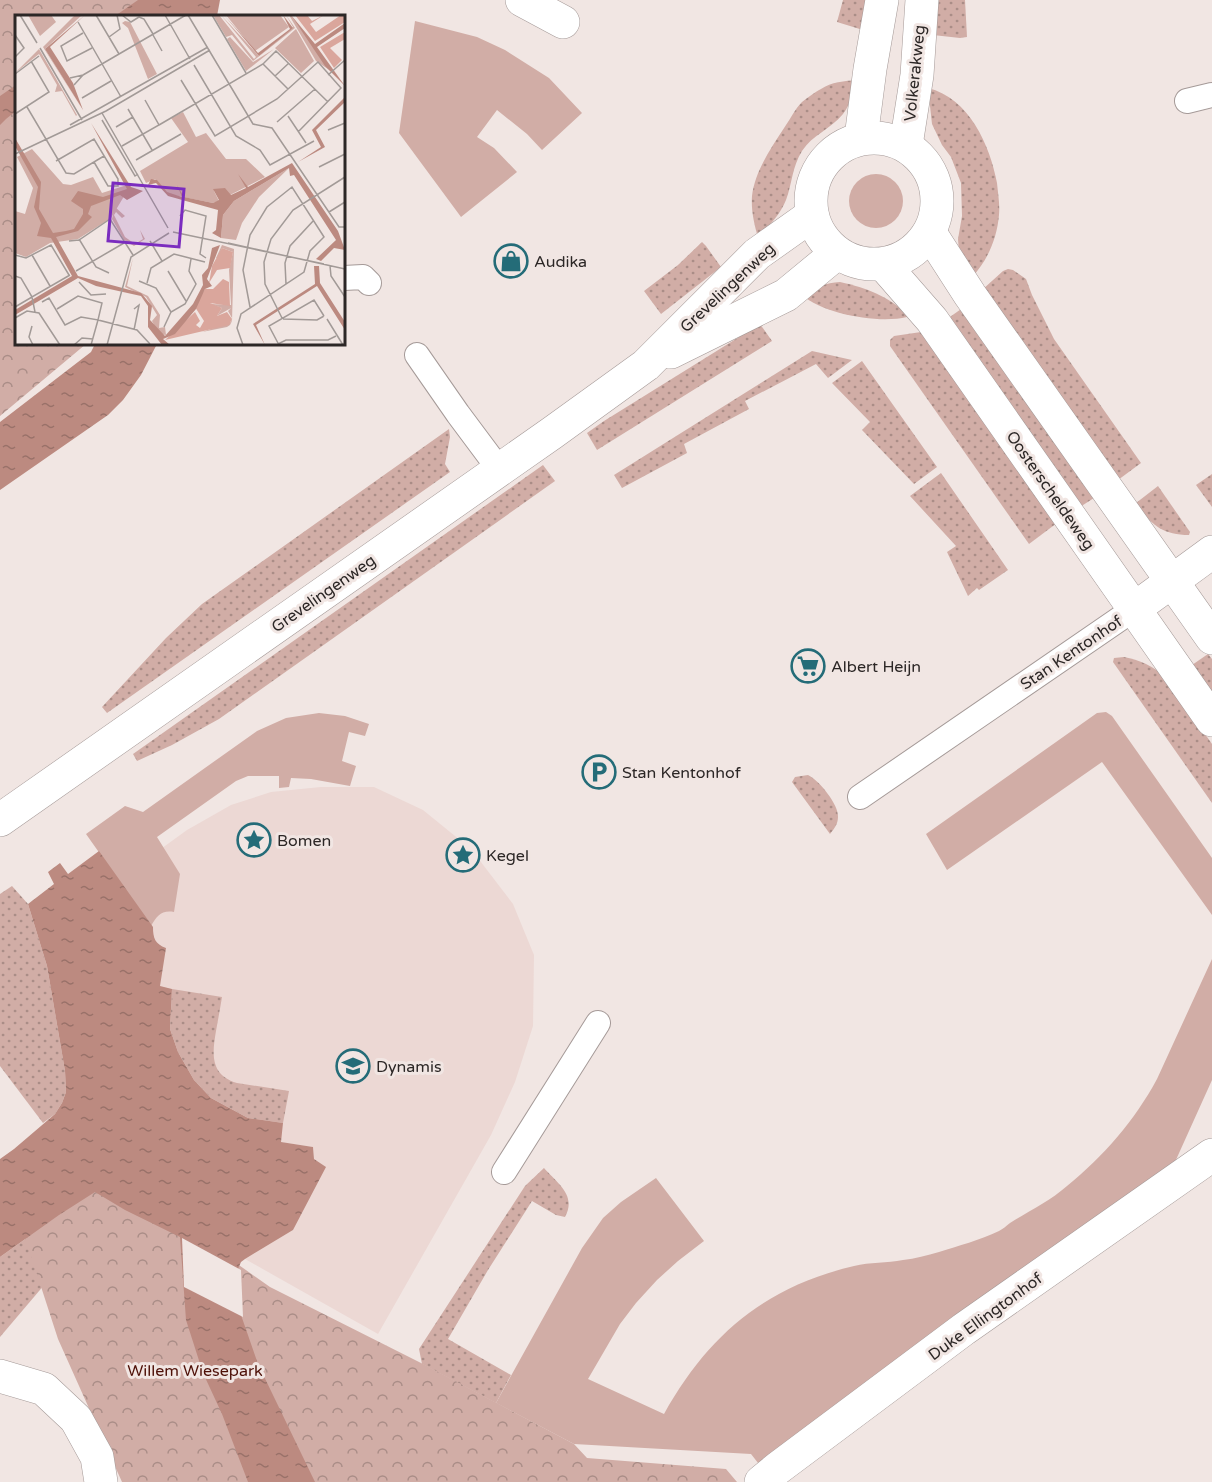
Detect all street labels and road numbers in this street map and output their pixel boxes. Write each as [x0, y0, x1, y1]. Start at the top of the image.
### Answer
street label: Volkerakweg [900, 24, 930, 122]
street label: Grevelingenweg [676, 239, 779, 337]
street label: Oosterscheldeweg [1002, 427, 1099, 554]
street label: Grevelingenweg [268, 550, 380, 637]
street label: Stan Kentonhof [1017, 611, 1127, 694]
street label: Duke Ellingtonhof [925, 1268, 1047, 1365]

